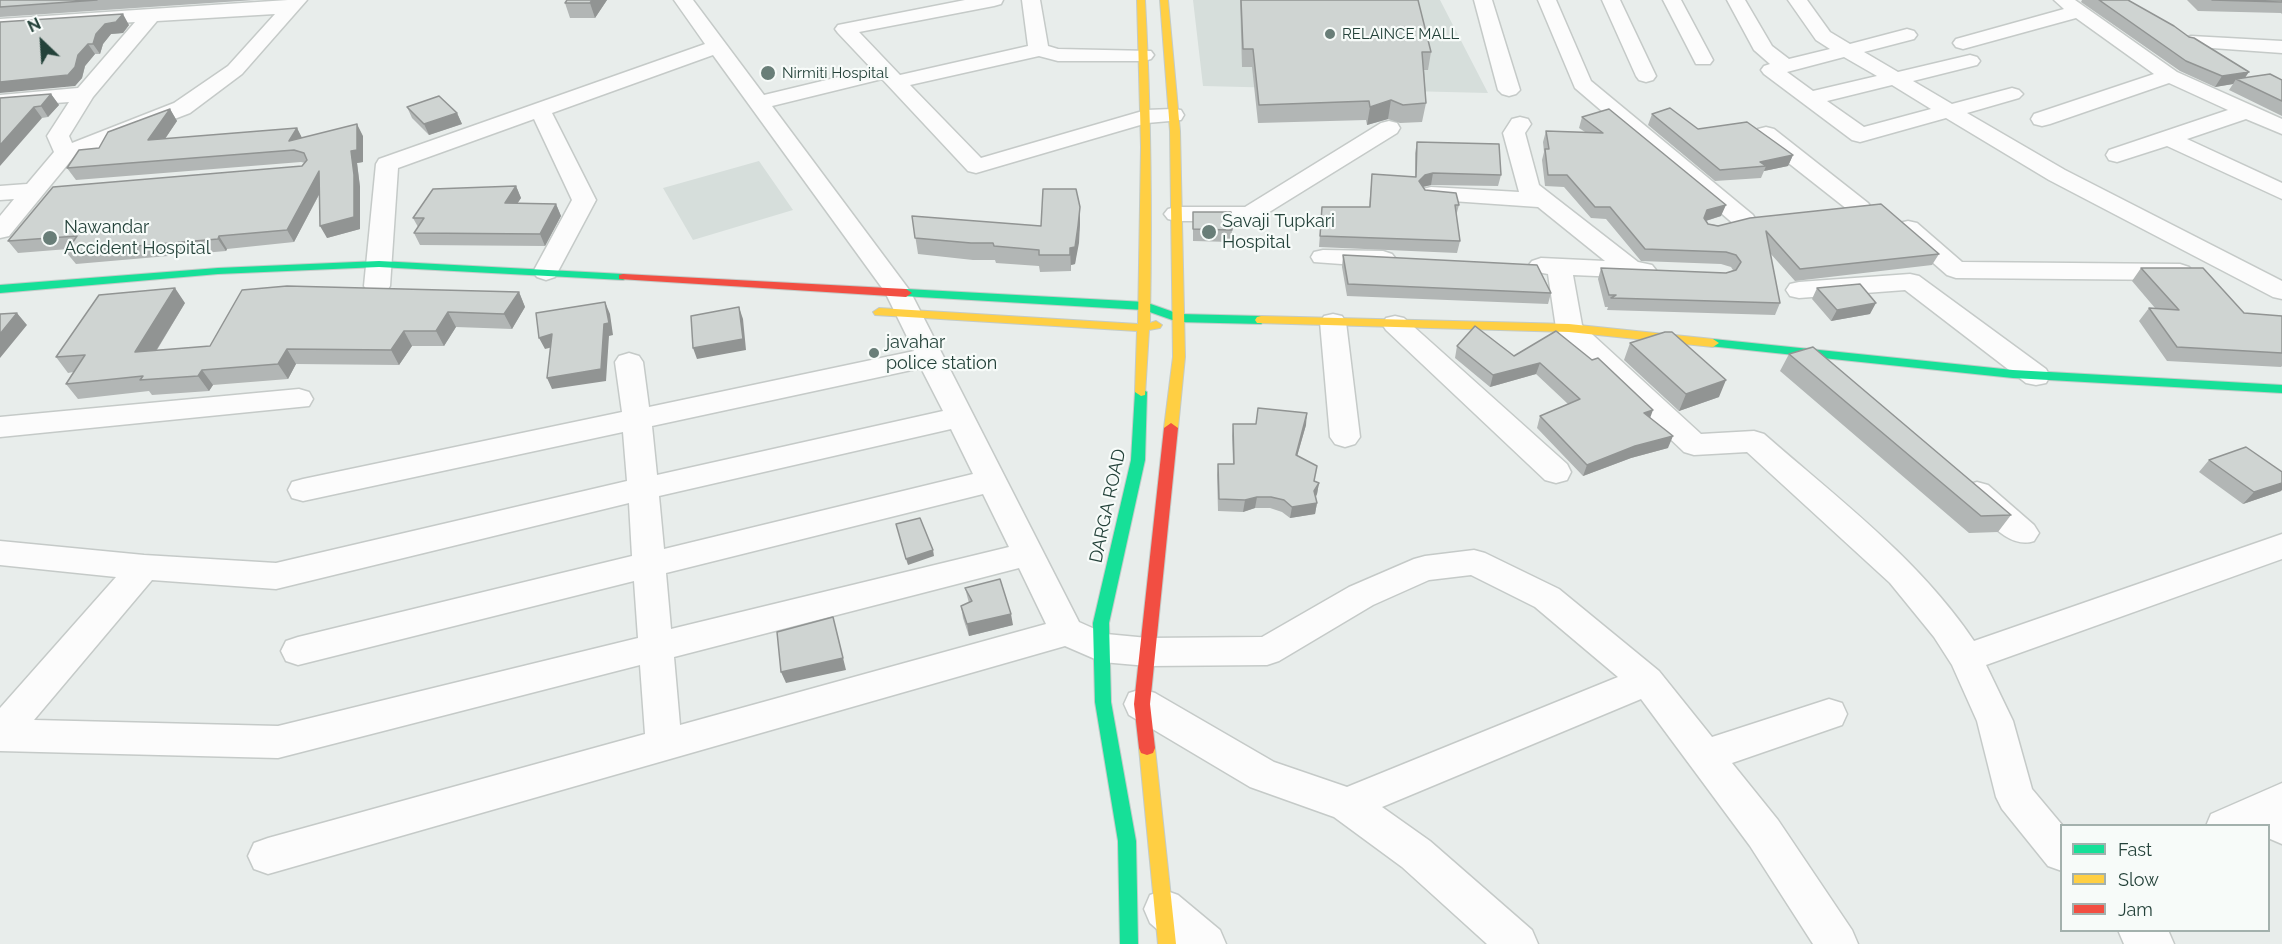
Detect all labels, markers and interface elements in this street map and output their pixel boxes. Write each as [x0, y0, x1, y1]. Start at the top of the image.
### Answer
north arrow [12, 12, 72, 72]
text: N [25, 14, 44, 36]
place label: RELAINCE MALL [1342, 25, 1459, 43]
marker: RELAINCE MALL [1323, 27, 1337, 41]
marker: Nirmiti Hospital [759, 64, 777, 82]
place label: Nirmiti Hospital [782, 64, 888, 82]
place label: Savaji Tupkari Hospital [1222, 211, 1335, 254]
place label: Nawandar Accident Hospital [64, 217, 211, 260]
marker: Savaji Tupkari Hospital [1200, 223, 1218, 241]
marker: Nawandar Accident Hospital [41, 229, 59, 247]
place label: javahar police station [886, 332, 997, 374]
marker: javahar police station [867, 346, 881, 360]
street label: DARGA ROAD [1085, 447, 1131, 565]
legend [2060, 824, 2270, 932]
text: Fast [2118, 839, 2152, 860]
text: Slow [2118, 869, 2159, 890]
text: Jam [2118, 899, 2153, 920]

